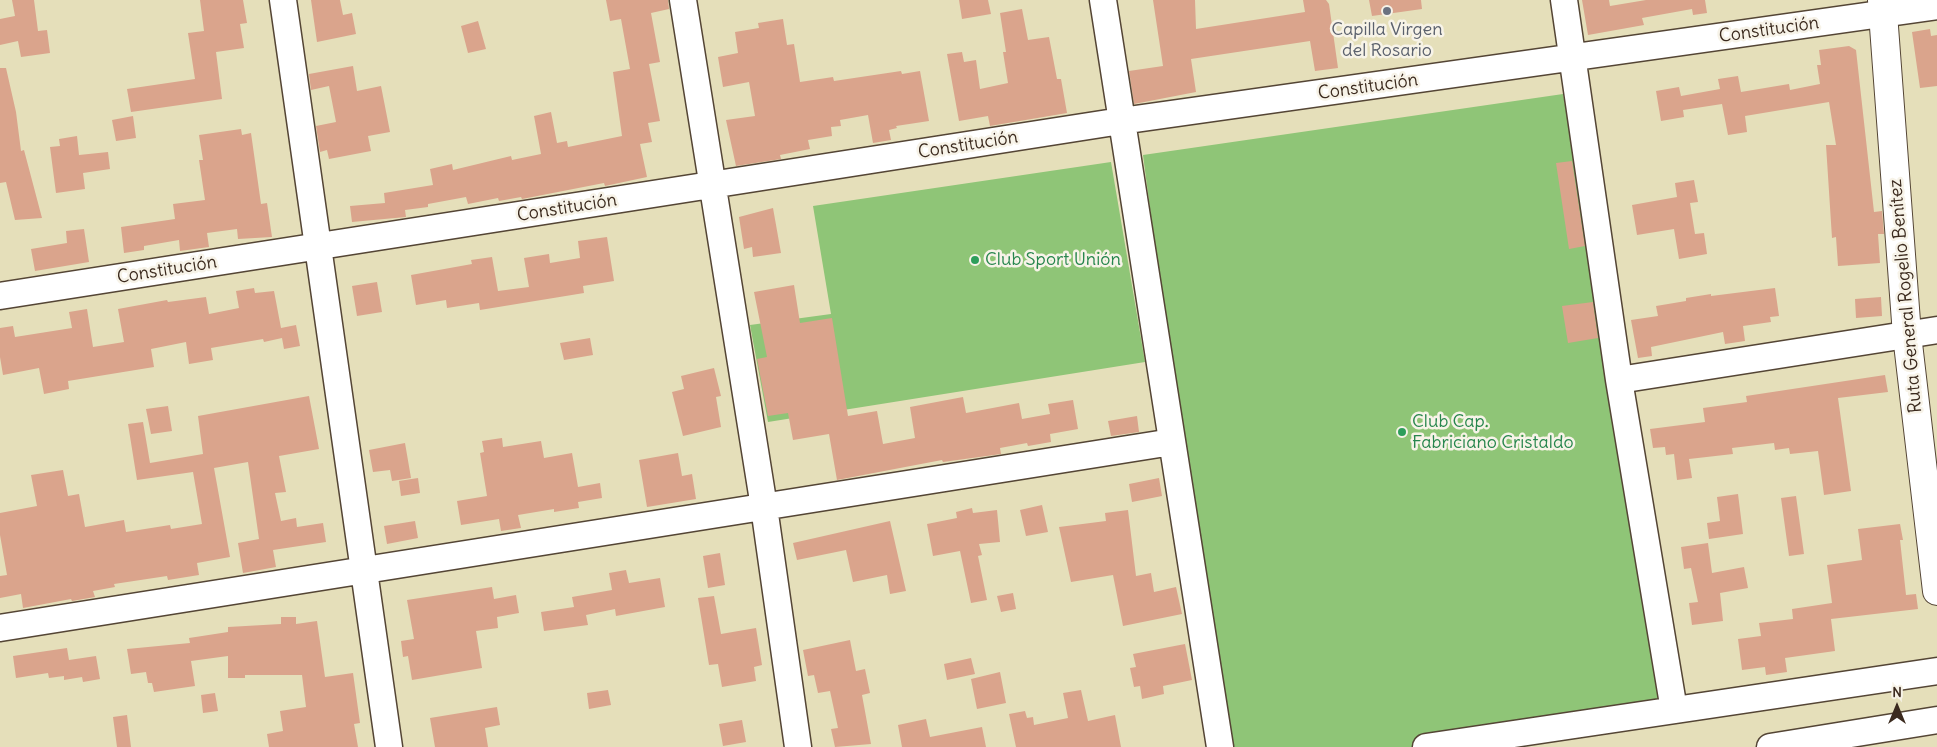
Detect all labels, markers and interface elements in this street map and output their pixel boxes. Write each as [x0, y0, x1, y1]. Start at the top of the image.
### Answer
marker: Capilla Virgen del Rosario [1381, 5, 1393, 17]
street label: Constitución [1718, 12, 1820, 48]
place label: Capilla Virgen del Rosario [1331, 19, 1443, 62]
street label: Constitución [1317, 69, 1419, 105]
street label: Constitución [917, 126, 1019, 164]
street label: Ruta General Rogelio Benítez [1885, 178, 1927, 414]
street label: Constitución [516, 189, 618, 227]
place label: Club Sport Unión [985, 249, 1121, 271]
street label: Constitución [116, 251, 218, 289]
marker: Club Sport Unión [969, 254, 981, 266]
place label: Club Cap. Fabriciano Cristaldo [1412, 411, 1574, 454]
marker: Club Cap. Fabriciano Cristaldo [1396, 426, 1408, 438]
north arrow [1872, 682, 1922, 732]
text: N [1892, 683, 1902, 701]

